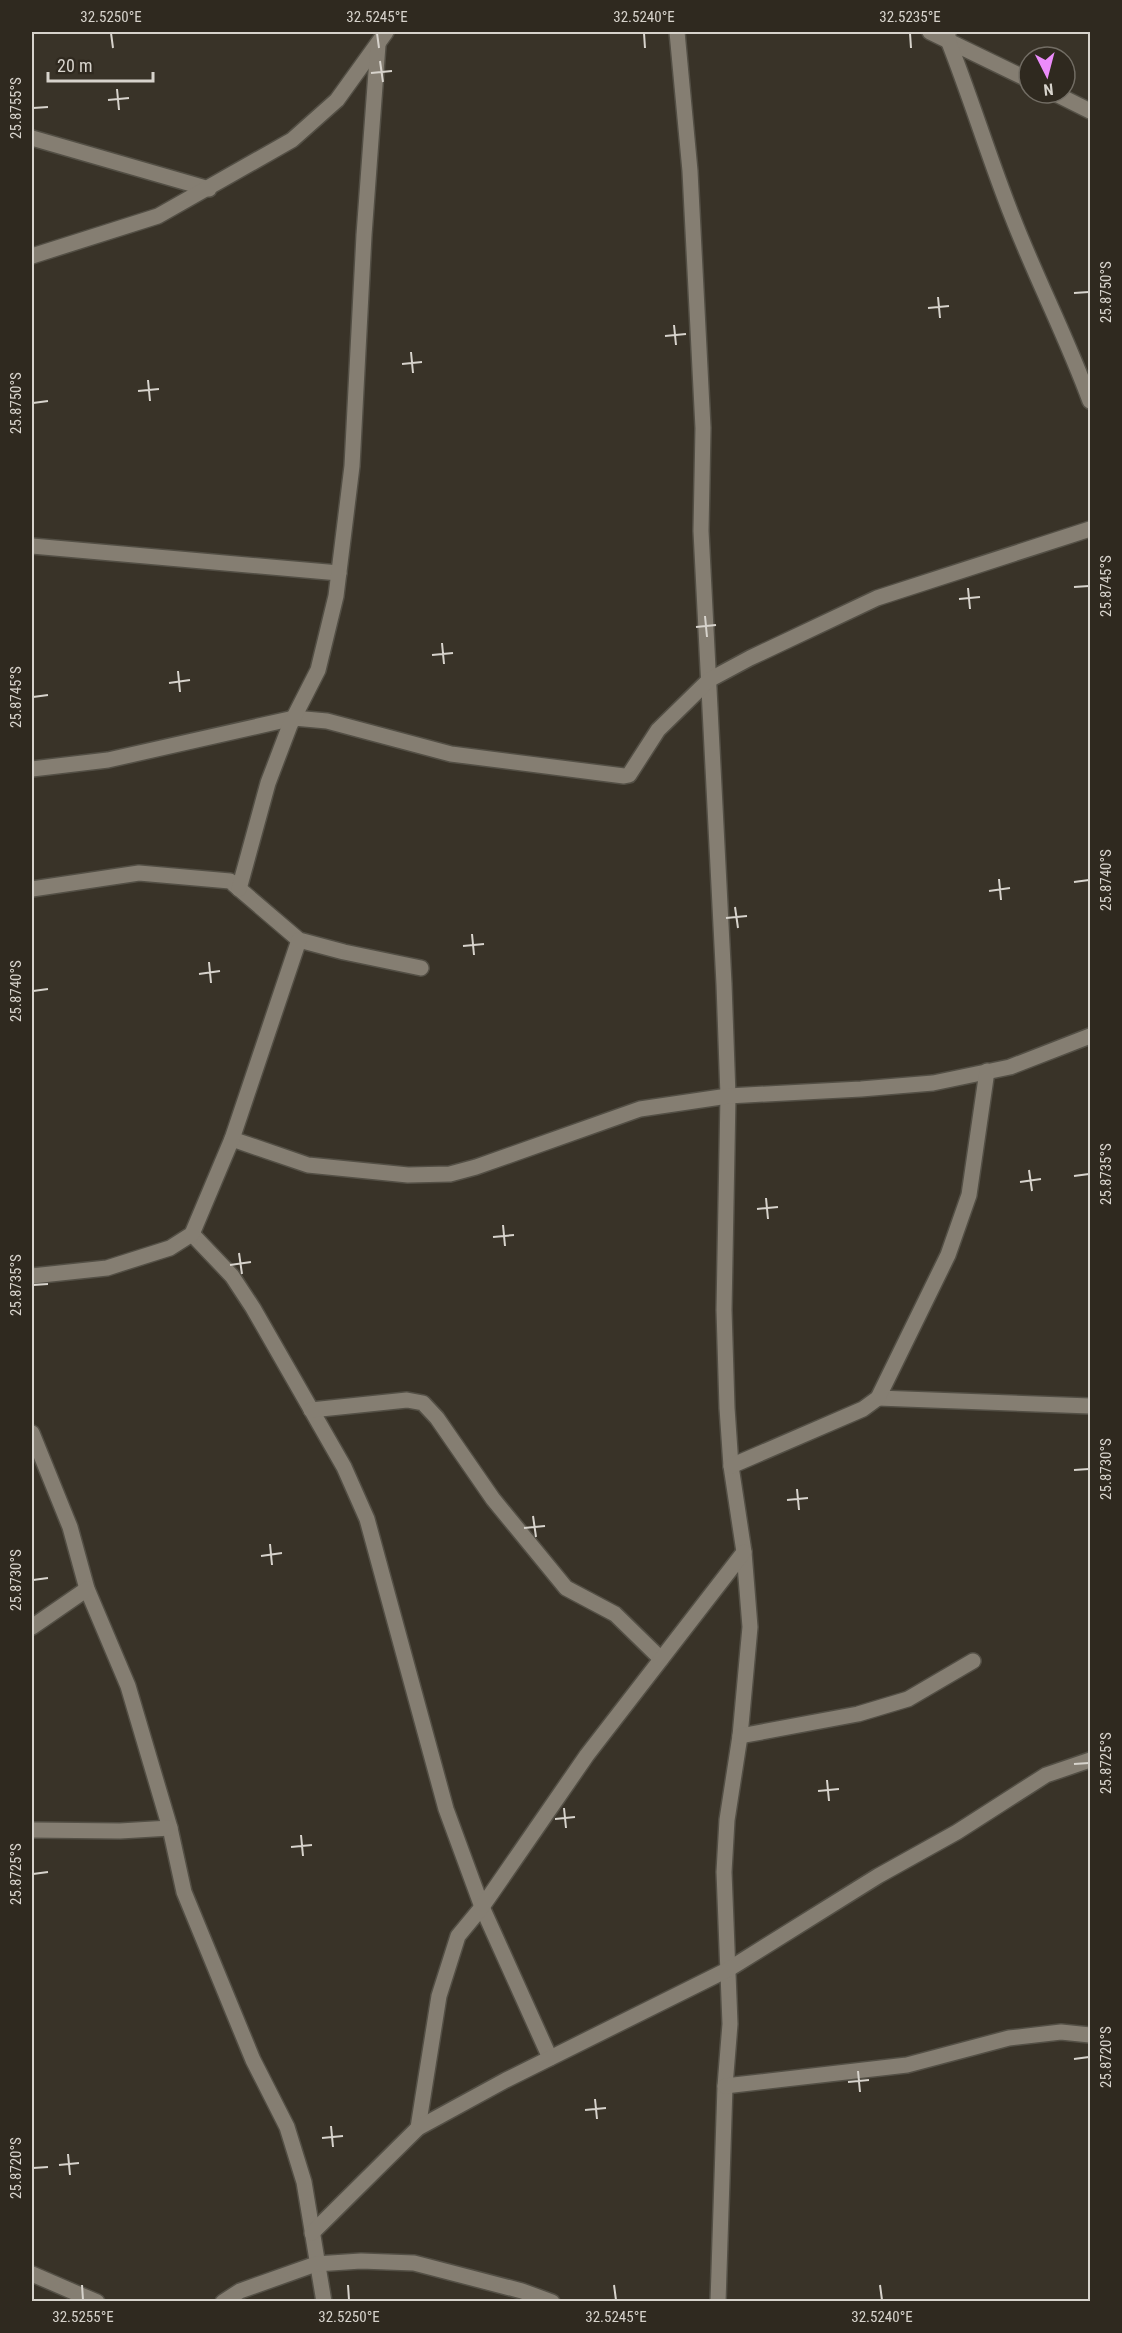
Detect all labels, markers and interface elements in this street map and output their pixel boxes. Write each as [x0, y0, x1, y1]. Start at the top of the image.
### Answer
text: 32.5250°E [80, 8, 142, 26]
text: 32.5245°E [346, 8, 408, 26]
text: 32.5240°E [613, 8, 675, 26]
text: 32.5235°E [879, 8, 941, 26]
scale bar [48, 45, 153, 83]
north arrow [1017, 45, 1077, 105]
text: 20 m [57, 55, 92, 76]
text: 25.8755°S [7, 77, 25, 139]
text: N [1043, 79, 1054, 99]
text: 25.8750°S [1097, 261, 1115, 323]
text: 25.8750°S [7, 372, 25, 434]
text: 25.8745°S [1097, 555, 1115, 617]
text: 25.8745°S [7, 666, 25, 728]
text: 25.8740°S [1097, 849, 1115, 911]
text: 25.8740°S [7, 960, 25, 1022]
text: 25.8735°S [1097, 1143, 1115, 1205]
text: 25.8735°S [7, 1254, 25, 1316]
text: 25.8730°S [1097, 1438, 1115, 1500]
text: 25.8730°S [7, 1549, 25, 1611]
text: 25.8725°S [1097, 1732, 1115, 1794]
text: 25.8725°S [7, 1843, 25, 1905]
text: 25.8720°S [1097, 2026, 1115, 2088]
text: 25.8720°S [7, 2137, 25, 2199]
text: 32.5255°E [52, 2308, 114, 2326]
text: 32.5250°E [318, 2308, 380, 2326]
text: 32.5245°E [585, 2308, 647, 2326]
text: 32.5240°E [851, 2308, 913, 2326]

